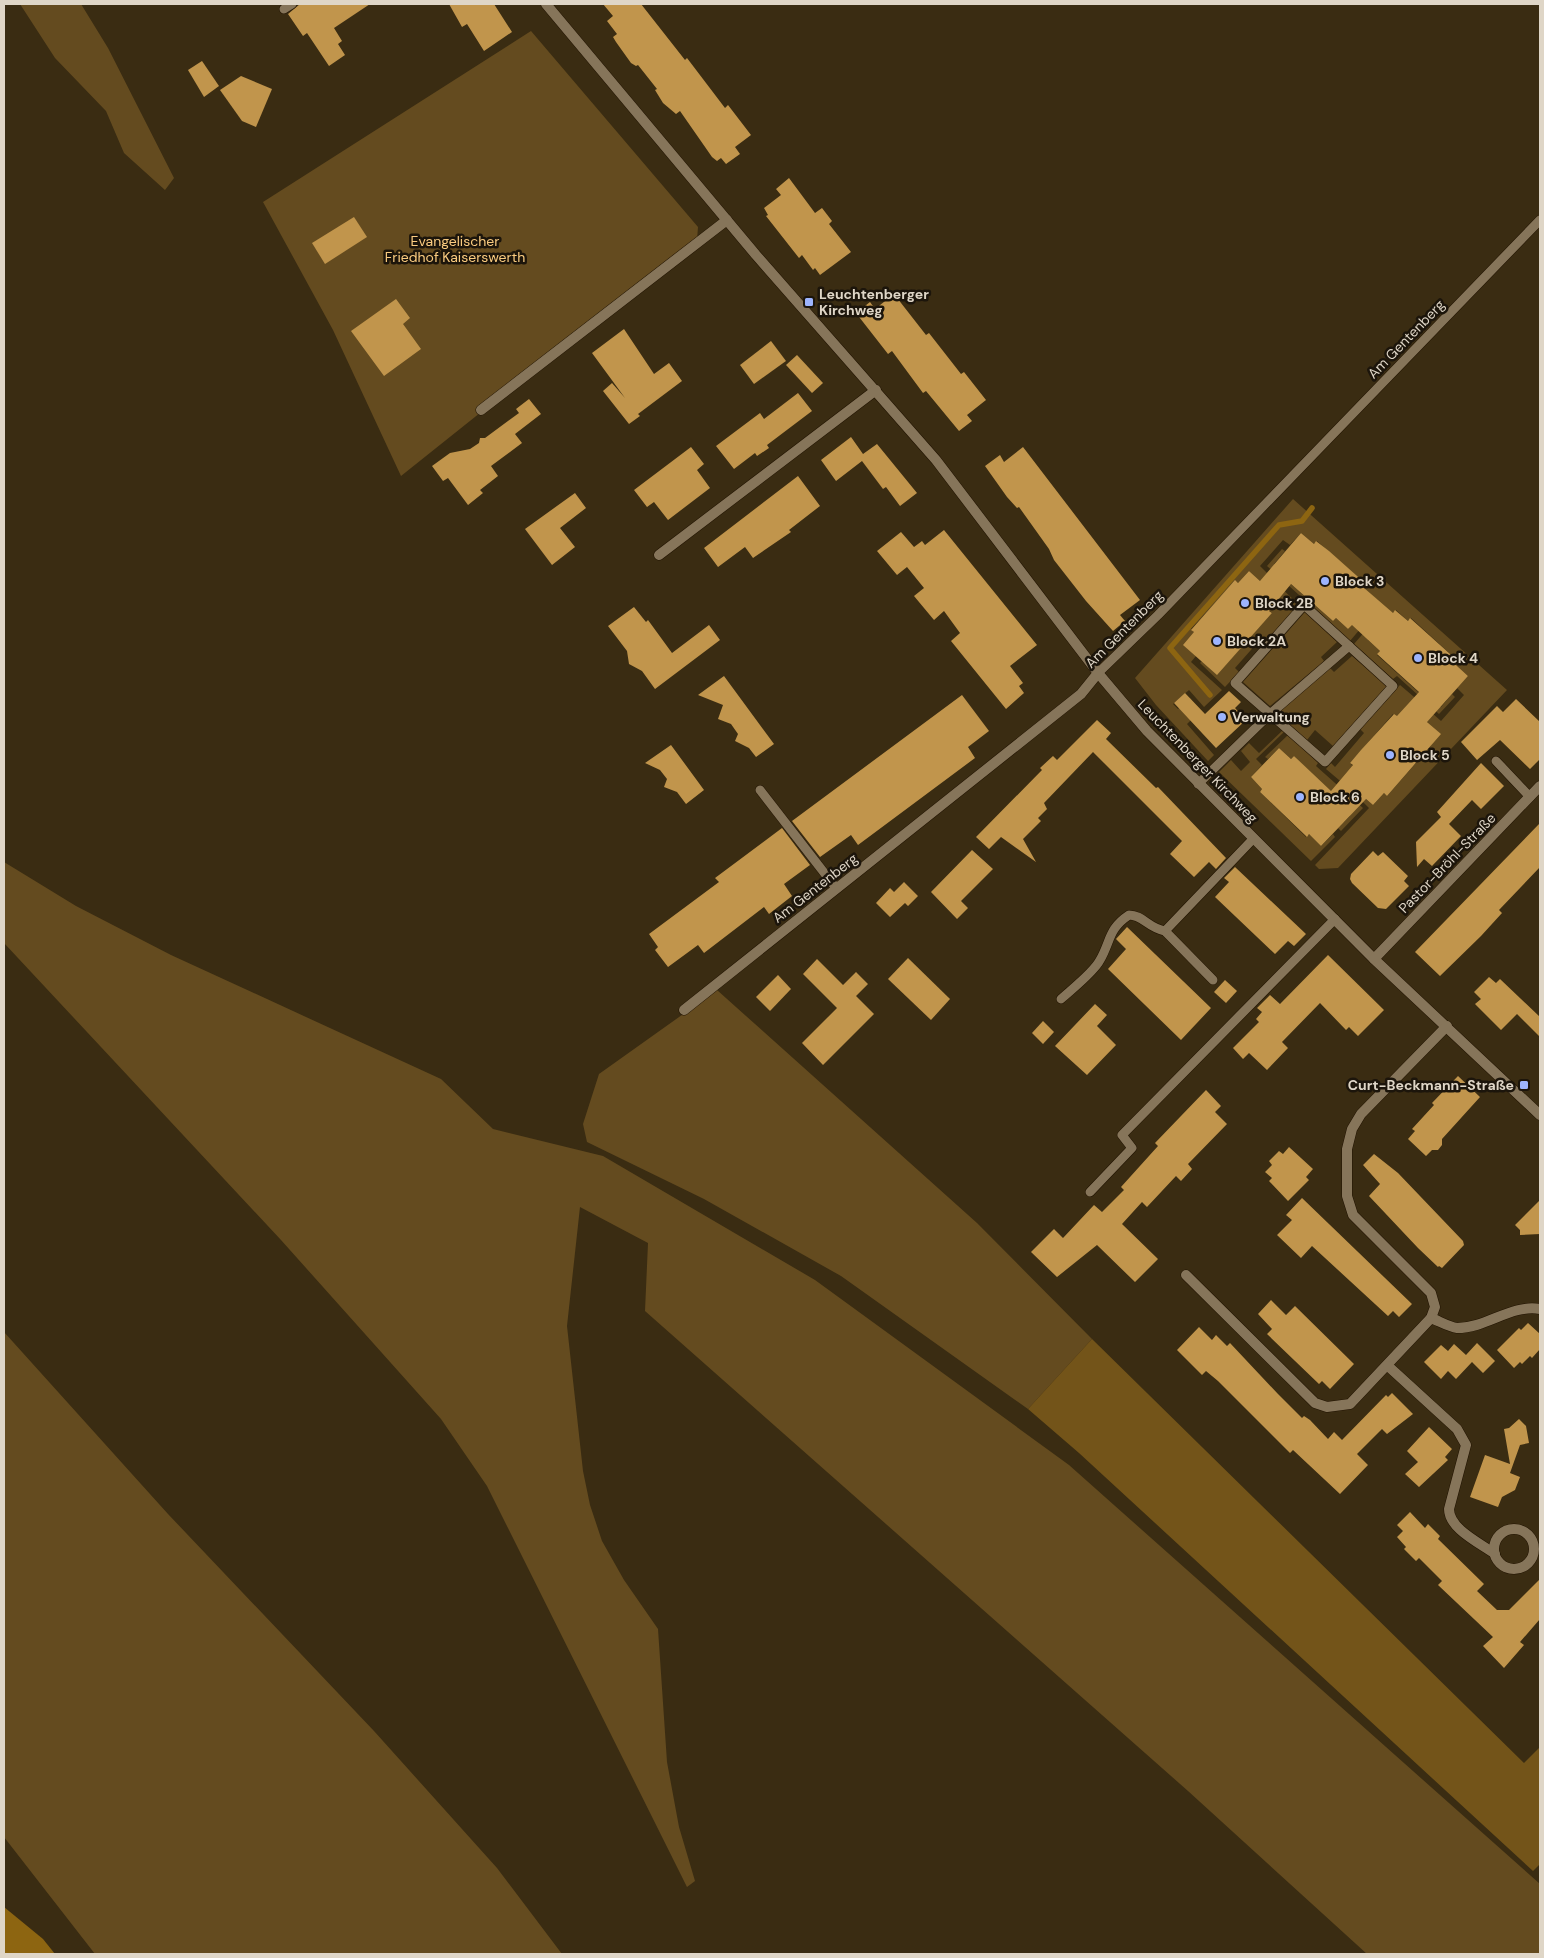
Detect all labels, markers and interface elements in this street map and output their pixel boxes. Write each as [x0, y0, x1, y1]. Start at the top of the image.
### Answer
park label: Evangelischer Friedhof Kaiserswerth [385, 232, 525, 266]
place label: Leuchtenberger Kirchweg [819, 285, 929, 319]
marker: Leuchtenberger Kirchweg [803, 296, 815, 308]
street label: Am Gentenberg [1364, 296, 1448, 382]
place label: Block 3 [1335, 572, 1385, 590]
marker: Block 3 [1319, 575, 1331, 587]
street label: Am Gentenberg [1081, 586, 1167, 672]
place label: Block 2B [1255, 594, 1313, 612]
marker: Block 2B [1239, 597, 1251, 609]
place label: Block 2A [1227, 632, 1286, 650]
marker: Block 2A [1211, 635, 1223, 647]
place label: Block 4 [1428, 649, 1478, 667]
marker: Block 4 [1412, 652, 1424, 664]
street label: Leuchtenberger Kirchweg [1134, 695, 1262, 827]
place label: Verwaltung [1232, 708, 1310, 726]
marker: Verwaltung [1216, 711, 1228, 723]
place label: Block 5 [1400, 746, 1450, 764]
marker: Block 5 [1384, 749, 1396, 761]
place label: Block 6 [1310, 788, 1360, 806]
marker: Block 6 [1294, 791, 1306, 803]
street label: Pastor-Bröhl-Straße [1395, 809, 1499, 917]
street label: Am Gentenberg [769, 849, 861, 927]
place label: Curt-Beckmann-Straße [1348, 1076, 1514, 1094]
marker: Curt-Beckmann-Straße [1518, 1079, 1530, 1091]

